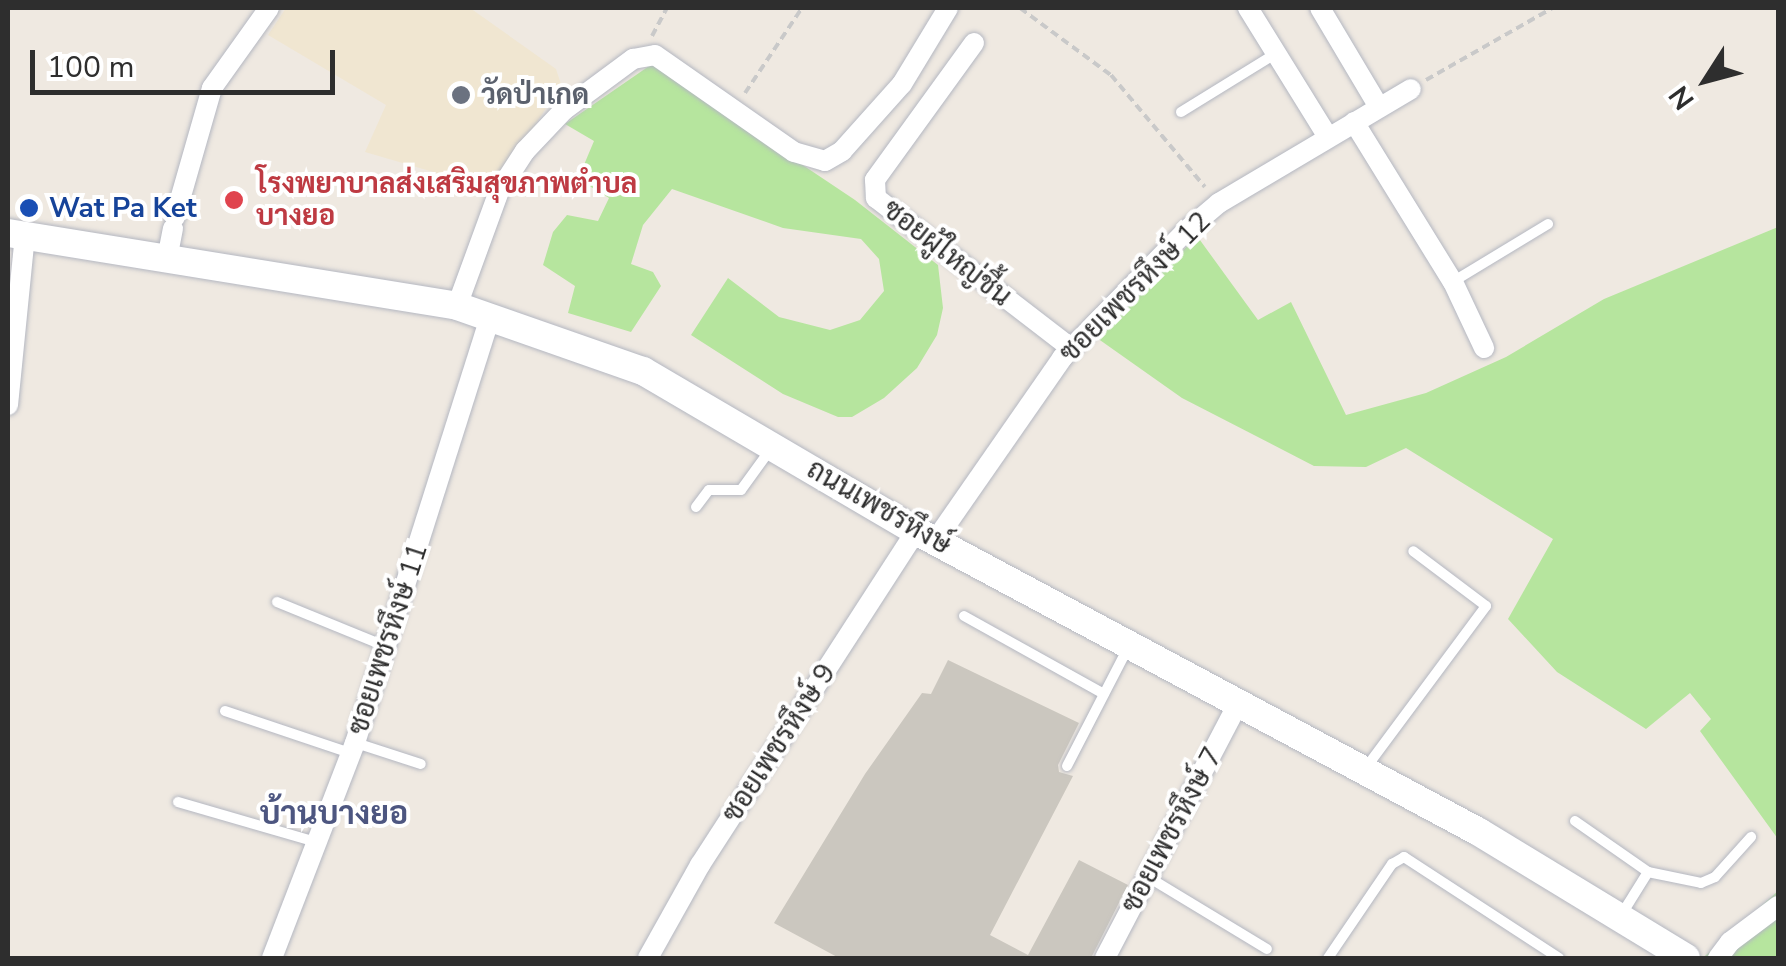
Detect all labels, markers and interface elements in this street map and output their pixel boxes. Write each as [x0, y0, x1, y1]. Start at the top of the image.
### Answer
scale bar [35, 30, 340, 92]
north arrow [1656, 30, 1756, 130]
text: 100 m [47, 47, 134, 88]
place label: วัดป่าเกด [481, 78, 589, 112]
text: N [1660, 78, 1703, 117]
marker: วัดป่าเกด [450, 84, 472, 106]
place label: โรงพยาบาลส่งเสริมสุขภาพตำบล บางยอ [256, 167, 637, 233]
marker: โรงพยาบาลส่งเสริมสุขภาพตำบล บางยอ [221, 187, 247, 213]
place label: Wat Pa Ket [49, 191, 197, 225]
street label: ซอยผู้ใหญ่ชื้น [876, 192, 1018, 314]
marker: Wat Pa Ket [18, 197, 40, 219]
street label: ซอยเพชรหึงษ์ 12 [1053, 205, 1217, 369]
street label: ถนนเพชรหึงษ์ [801, 452, 957, 562]
street label: ซอยเพชรหึงษ์ 11 [341, 539, 435, 739]
street label: ซอยเพชรหึงษ์ 9 [715, 657, 843, 829]
street label: ซอยเพชรหึงษ์ 7 [1114, 742, 1230, 918]
district label: บ้านบางยอ [260, 795, 408, 833]

